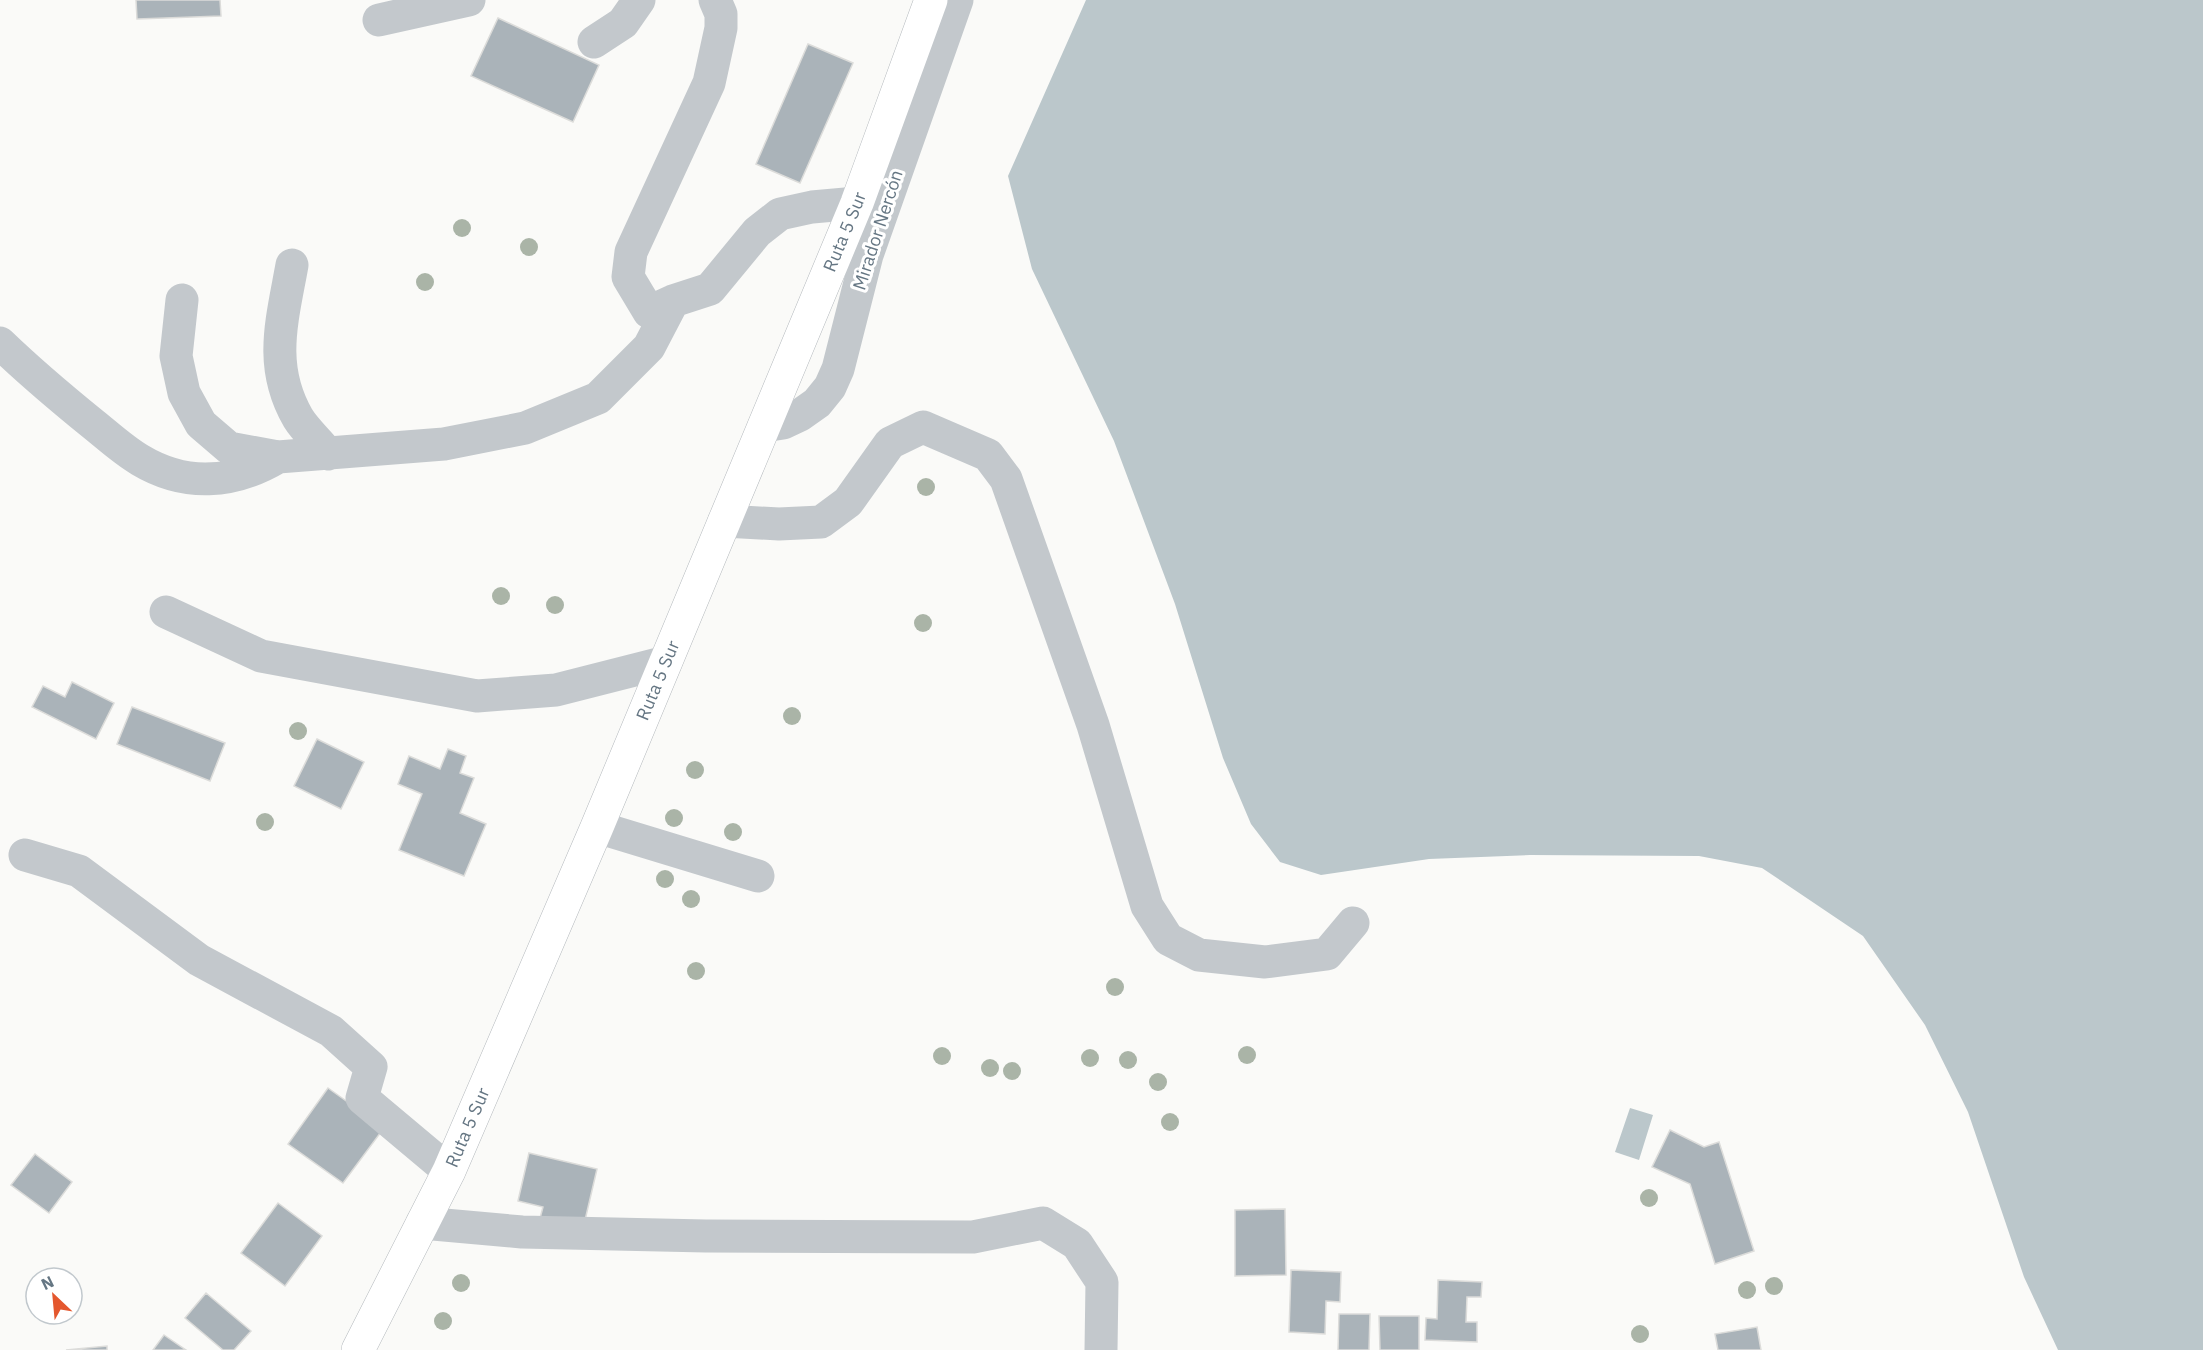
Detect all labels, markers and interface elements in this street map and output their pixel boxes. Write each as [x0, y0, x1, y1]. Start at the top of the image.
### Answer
street label: Mirador Nercón [847, 167, 908, 293]
street label: Ruta 5 Sur [818, 188, 871, 275]
street label: Ruta 5 Sur [631, 637, 685, 724]
street label: Ruta 5 Sur [440, 1084, 495, 1171]
north arrow [24, 1266, 84, 1326]
text: N [38, 1271, 57, 1294]

